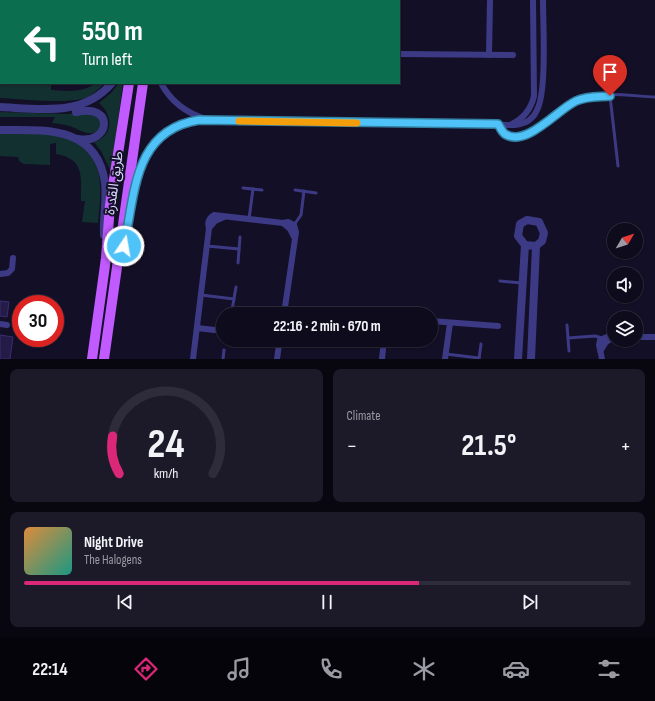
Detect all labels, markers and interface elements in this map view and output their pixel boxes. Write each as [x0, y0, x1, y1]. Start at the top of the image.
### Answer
text: 550 m [82, 15, 143, 48]
icon: left [16, 16, 68, 68]
text: Turn left [82, 49, 133, 70]
pin [593, 55, 627, 96]
icon: arrive [599, 61, 621, 83]
street label: طريق القدرة [101, 150, 128, 216]
north arrow [607, 223, 643, 259]
map controls [607, 223, 643, 347]
position arrow [103, 225, 145, 267]
button: sound [607, 267, 643, 303]
speed limit sign: 30 [12, 295, 64, 347]
button: layers [607, 311, 643, 347]
text: 22:16 · 2 min · 670 m [273, 317, 381, 336]
text: Climate [347, 408, 380, 424]
text: 24 [148, 419, 185, 468]
text: 21.5° [461, 428, 516, 464]
text: − [347, 433, 357, 460]
text: + [620, 433, 631, 460]
text: km/h [154, 464, 179, 481]
text: Night Drive [84, 533, 143, 552]
text: The Halogens [84, 552, 142, 568]
icon: previous [114, 591, 136, 613]
icon: pause [316, 591, 338, 613]
icon: next [519, 591, 541, 613]
icon: directions [132, 655, 160, 683]
icon: music [225, 655, 253, 683]
icon: phone [317, 655, 345, 683]
icon: climate [410, 655, 438, 683]
icon: car [502, 655, 530, 683]
icon: filters [595, 655, 623, 683]
text: 22:14 [32, 659, 68, 680]

